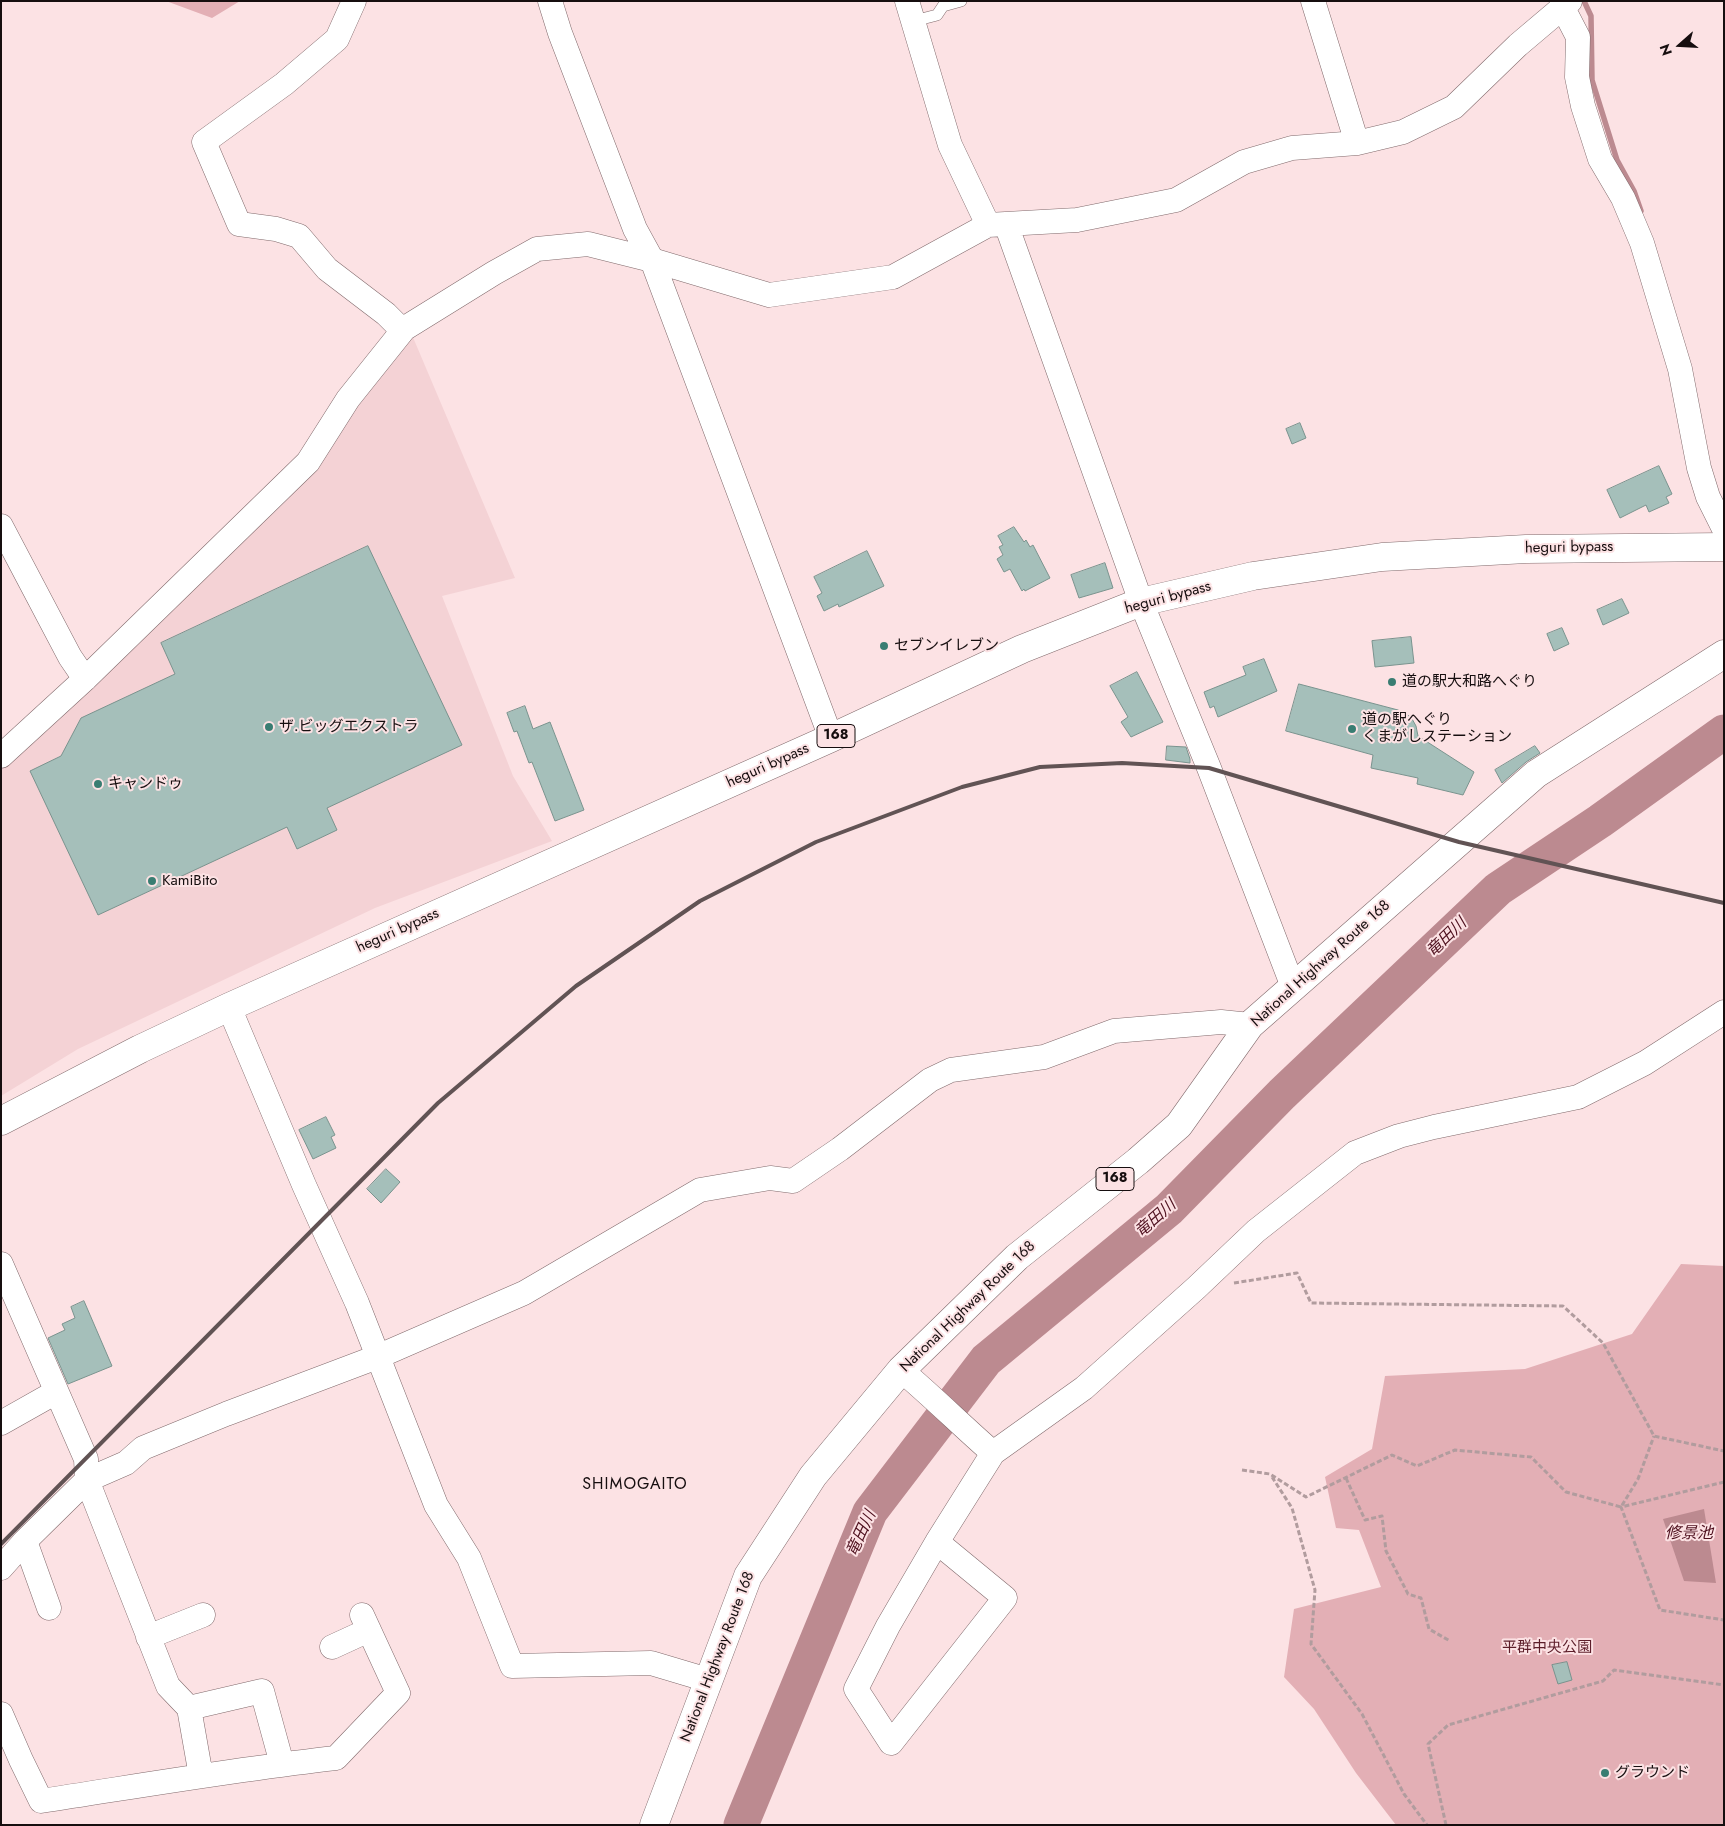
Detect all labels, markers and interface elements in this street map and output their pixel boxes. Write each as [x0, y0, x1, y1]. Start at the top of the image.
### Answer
north arrow [1655, 20, 1705, 70]
text: N [1655, 41, 1677, 58]
street label: heguri bypass [1525, 538, 1613, 558]
street label: heguri bypass [1123, 578, 1213, 618]
place label: セブンイレブン [894, 637, 999, 655]
marker: セブンイレブン [878, 640, 890, 652]
place label: 道の駅大和路へぐり [1402, 673, 1537, 691]
marker: 道の駅大和路へぐり [1386, 676, 1398, 688]
place label: 道の駅へぐり くまがしステーション [1362, 711, 1512, 746]
place label: ザ.ビッグエクストラ [279, 718, 418, 736]
marker: ザ.ビッグエクストラ [263, 721, 275, 733]
marker: 道の駅へぐり くまがしステーション [1346, 723, 1358, 735]
road number: 168 [817, 724, 855, 748]
street label: heguri bypass [724, 740, 812, 792]
place label: キャンドゥ [108, 775, 183, 793]
marker: キャンドゥ [92, 778, 104, 790]
place label: KamiBito [162, 872, 217, 890]
marker: KamiBito [146, 875, 158, 887]
street label: National Highway Route 168 [1248, 897, 1394, 1031]
street label: heguri bypass [354, 905, 442, 957]
water label: 竜田川 [1423, 914, 1471, 962]
road number: 168 [1096, 1168, 1134, 1190]
water label: 竜田川 [1132, 1196, 1180, 1242]
street label: National Highway Route 168 [897, 1238, 1039, 1376]
district label: SHIMOGAITO [581, 1475, 689, 1495]
water label: 竜田川 [843, 1508, 881, 1560]
water label: 修景池 [1665, 1524, 1713, 1544]
street label: National Highway Route 168 [677, 1569, 759, 1745]
park label: 平群中央公園 [1502, 1639, 1592, 1657]
place label: グラウンド [1615, 1764, 1690, 1782]
marker: グラウンド [1599, 1767, 1611, 1779]

